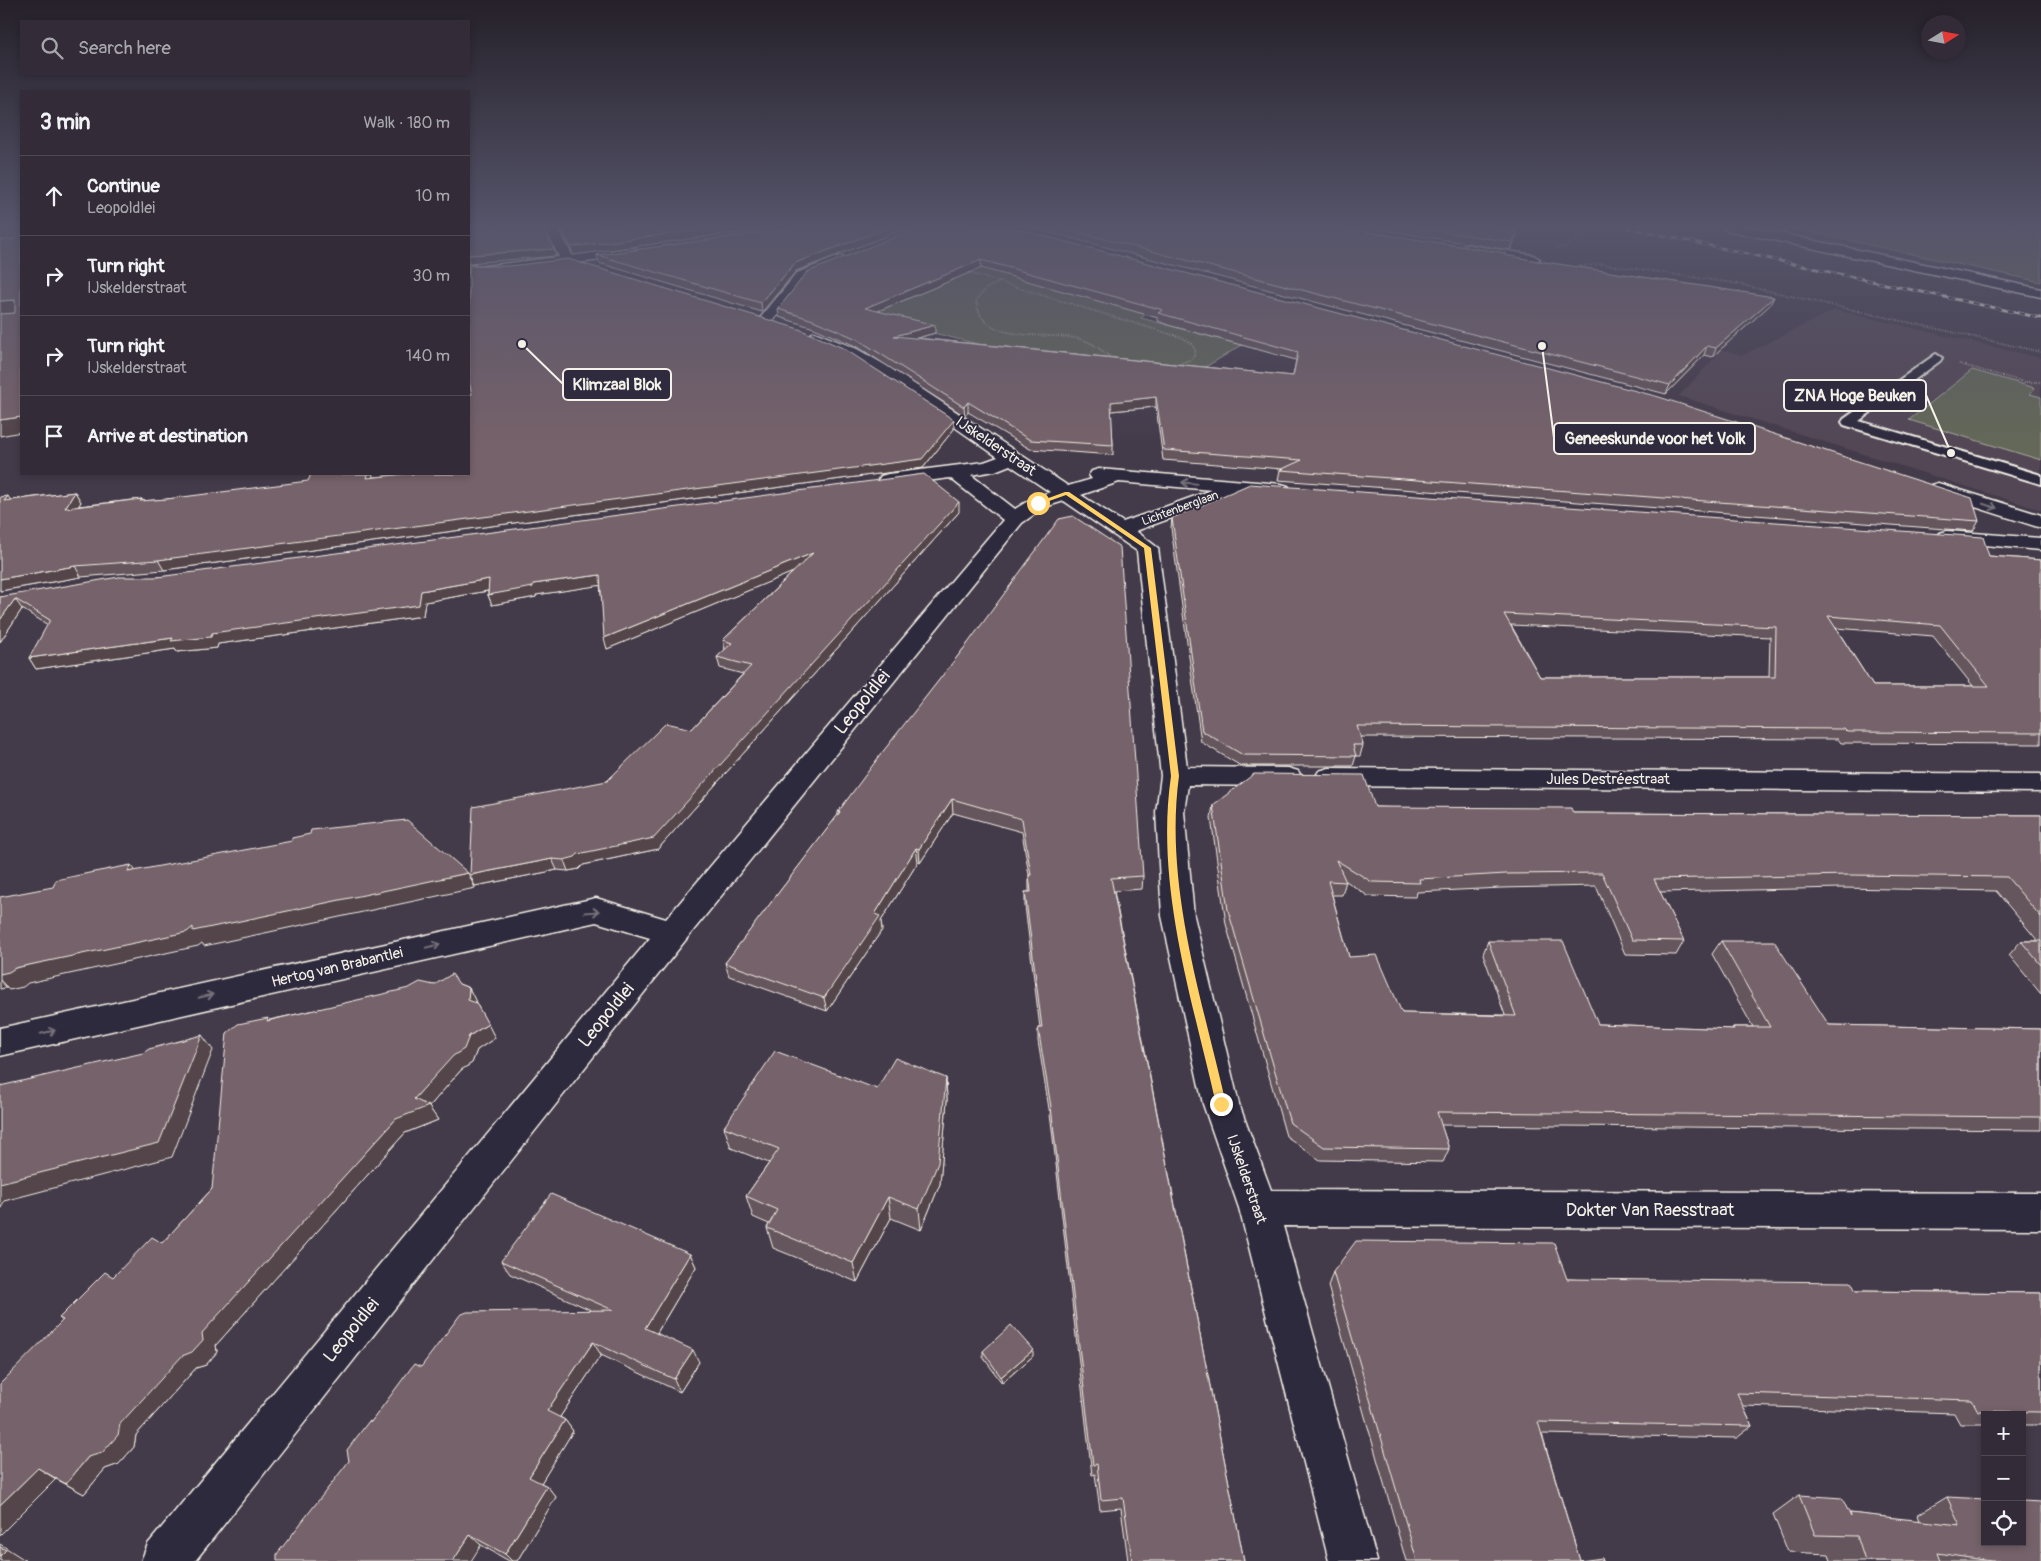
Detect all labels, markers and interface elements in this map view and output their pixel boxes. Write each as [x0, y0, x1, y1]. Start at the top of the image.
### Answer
north arrow [1921, 15, 1966, 60]
search box [20, 20, 470, 75]
icon: search [38, 34, 66, 62]
text: Search here [78, 36, 171, 60]
text: 3 min [40, 109, 90, 136]
text: Walk · 180 m [363, 113, 450, 133]
text: Continue [87, 174, 160, 198]
icon: ahead [40, 182, 68, 210]
text: 10 m [415, 186, 450, 206]
text: Leopoldlei [87, 198, 155, 218]
text: Turn right [87, 254, 165, 278]
icon: right [40, 262, 68, 290]
text: 30 m [412, 266, 450, 286]
text: IJskelderstraat [87, 278, 186, 298]
text: Turn right [87, 334, 165, 358]
icon: right [40, 342, 68, 370]
text: 140 m [406, 346, 450, 366]
text: IJskelderstraat [87, 358, 186, 378]
callout: Klimzaal Blok [563, 369, 671, 400]
text: Klimzaal Blok [573, 375, 662, 395]
callout: ZNA Hoge Beuken [1784, 380, 1926, 411]
text: ZNA Hoge Beuken [1794, 386, 1916, 406]
street label: IJskelderstraat [952, 412, 1040, 481]
icon: arrive [40, 422, 68, 450]
callout: Geneeskunde voor het Volk [1554, 423, 1755, 454]
text: Arrive at destination [87, 424, 248, 448]
text: Geneeskunde voor het Volk [1565, 429, 1746, 449]
one-way arrow [1182, 478, 1198, 487]
street label: Lichtenberglaan [1140, 488, 1221, 529]
route start [1027, 492, 1050, 515]
one-way arrow [1982, 501, 1998, 511]
street label: Leopoldlei [829, 665, 895, 739]
street label: Jules Destréestraat [1546, 770, 1671, 789]
one-way arrow [583, 907, 599, 917]
one-way arrow [425, 941, 441, 950]
street label: Hertog van Brabantlei [270, 943, 405, 992]
street label: Leopoldlei [573, 978, 639, 1052]
one-way arrow [198, 991, 214, 1000]
one-way arrow [39, 1027, 55, 1036]
route end [1210, 1093, 1233, 1116]
street label: IJskelderstraat [1222, 1132, 1271, 1227]
street label: Dokter Van Raesstraat [1566, 1199, 1735, 1222]
street label: Leopoldlei [318, 1293, 384, 1367]
map controls [1981, 1411, 2026, 1546]
button: + [1981, 1411, 2026, 1456]
button: − [1981, 1456, 2026, 1501]
button: locate [1981, 1501, 2026, 1546]

